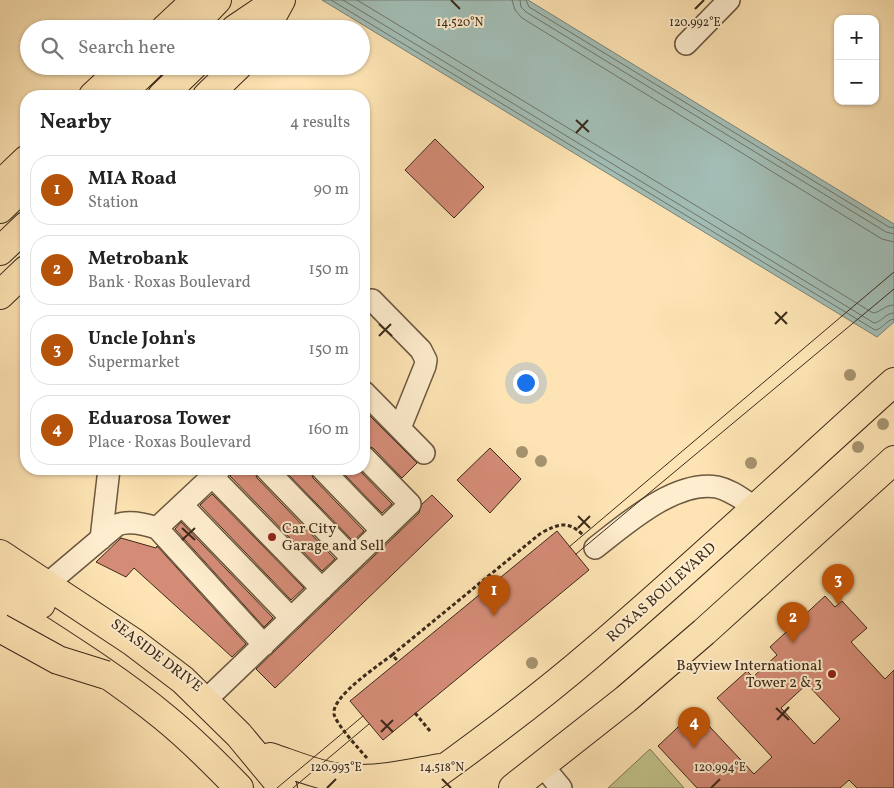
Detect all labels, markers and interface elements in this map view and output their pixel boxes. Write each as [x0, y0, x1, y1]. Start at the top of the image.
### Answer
text: 14.520°N [437, 15, 484, 31]
text: 120.992°E [669, 15, 721, 31]
map controls [834, 15, 879, 105]
button: + [834, 15, 879, 60]
search box [20, 20, 370, 75]
icon: search [38, 34, 66, 62]
text: Search here [78, 35, 175, 61]
button: − [834, 60, 879, 105]
text: Nearby [40, 108, 111, 137]
text: 4 results [290, 112, 350, 134]
text: MIA Road [88, 166, 177, 192]
text: 1 [54, 179, 60, 201]
text: 90 m [313, 179, 349, 201]
text: Station [88, 192, 139, 214]
text: Metrobank [88, 246, 189, 272]
text: 2 [53, 259, 61, 281]
text: 150 m [308, 259, 349, 281]
text: Bank · Roxas Boulevard [88, 272, 251, 294]
text: Uncle John's [88, 326, 196, 352]
text: 3 [53, 339, 61, 361]
text: 150 m [308, 339, 349, 361]
text: Supermarket [88, 352, 180, 374]
your location [513, 370, 539, 396]
text: Eduarosa Tower [88, 406, 231, 432]
text: 4 [52, 419, 62, 441]
text: 160 m [308, 419, 349, 441]
text: Place · Roxas Boulevard [88, 432, 251, 454]
place label: Car City Garage and Sell [282, 519, 384, 557]
marker: Car City Garage and Sell [266, 531, 278, 543]
street label: ROXAS BOULEVARD [603, 538, 721, 648]
pin: 3 [822, 564, 854, 605]
pin: 1 [478, 575, 510, 616]
pin: 2 [777, 602, 809, 643]
street label: SEASIDE DRIVE [106, 615, 206, 698]
place label: Bayview International Tower 2 & 3 [676, 656, 822, 694]
marker: Bayview International Tower 2 & 3 [826, 668, 838, 680]
pin: 4 [678, 707, 710, 748]
text: 120.993°E [310, 760, 362, 776]
text: 14.518°N [420, 760, 464, 776]
text: 120.994°E [694, 760, 746, 776]

